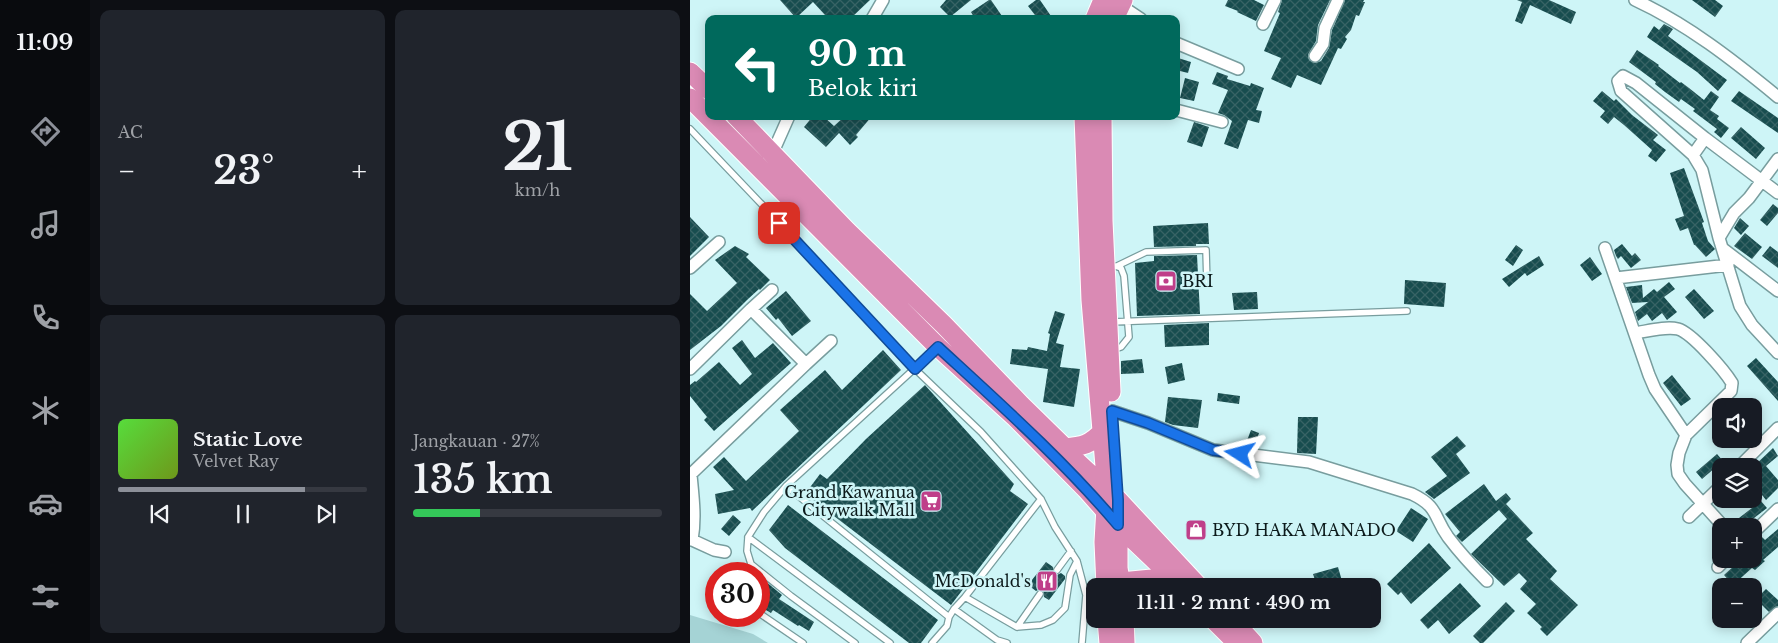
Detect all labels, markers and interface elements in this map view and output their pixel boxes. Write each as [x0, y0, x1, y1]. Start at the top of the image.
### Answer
text: 11:09 [17, 29, 73, 56]
text: 90 m [808, 32, 906, 75]
icon: left [725, 35, 790, 100]
text: Belok kiri [808, 75, 918, 102]
text: 21 [502, 107, 573, 188]
icon: directions [28, 114, 63, 149]
text: AC [118, 122, 143, 142]
text: 23° [213, 147, 274, 194]
text: − [118, 154, 136, 189]
text: + [352, 154, 367, 189]
text: km/h [515, 180, 560, 200]
pin [758, 202, 800, 244]
icon: music [28, 207, 63, 242]
icon: arrive [765, 209, 793, 237]
bank icon: BRI [1154, 269, 1178, 293]
place label: BRI [1182, 271, 1213, 291]
icon: phone [28, 300, 63, 335]
icon: climate [28, 393, 63, 428]
map controls [1712, 398, 1762, 628]
button: sound [1712, 398, 1762, 448]
position arrow [1213, 427, 1265, 479]
text: Static Love [193, 428, 303, 451]
text: Jangkauan · 27% [413, 431, 540, 451]
text: Velvet Ray [193, 451, 279, 471]
text: 135 km [413, 456, 553, 503]
button: layers [1712, 458, 1762, 508]
place label: Grand Kawanua Citywalk Mall [784, 482, 915, 520]
icon: car [28, 486, 63, 521]
supermarket icon: Grand Kawanua Citywalk Mall [919, 489, 943, 513]
icon: previous [146, 500, 174, 528]
icon: pause [229, 500, 257, 528]
icon: next [312, 500, 340, 528]
shop icon: BYD HAKA MANADO [1184, 518, 1208, 542]
button: + [1712, 518, 1762, 568]
place label: BYD HAKA MANADO [1212, 520, 1396, 540]
speed limit sign: 30 [705, 562, 770, 627]
restaurant icon: McDonald's [1035, 569, 1059, 593]
place label: McDonald's [934, 571, 1031, 591]
button: − [1712, 578, 1762, 628]
icon: filters [28, 579, 63, 614]
text: 11:11 · 2 mnt · 490 m [1136, 591, 1331, 614]

